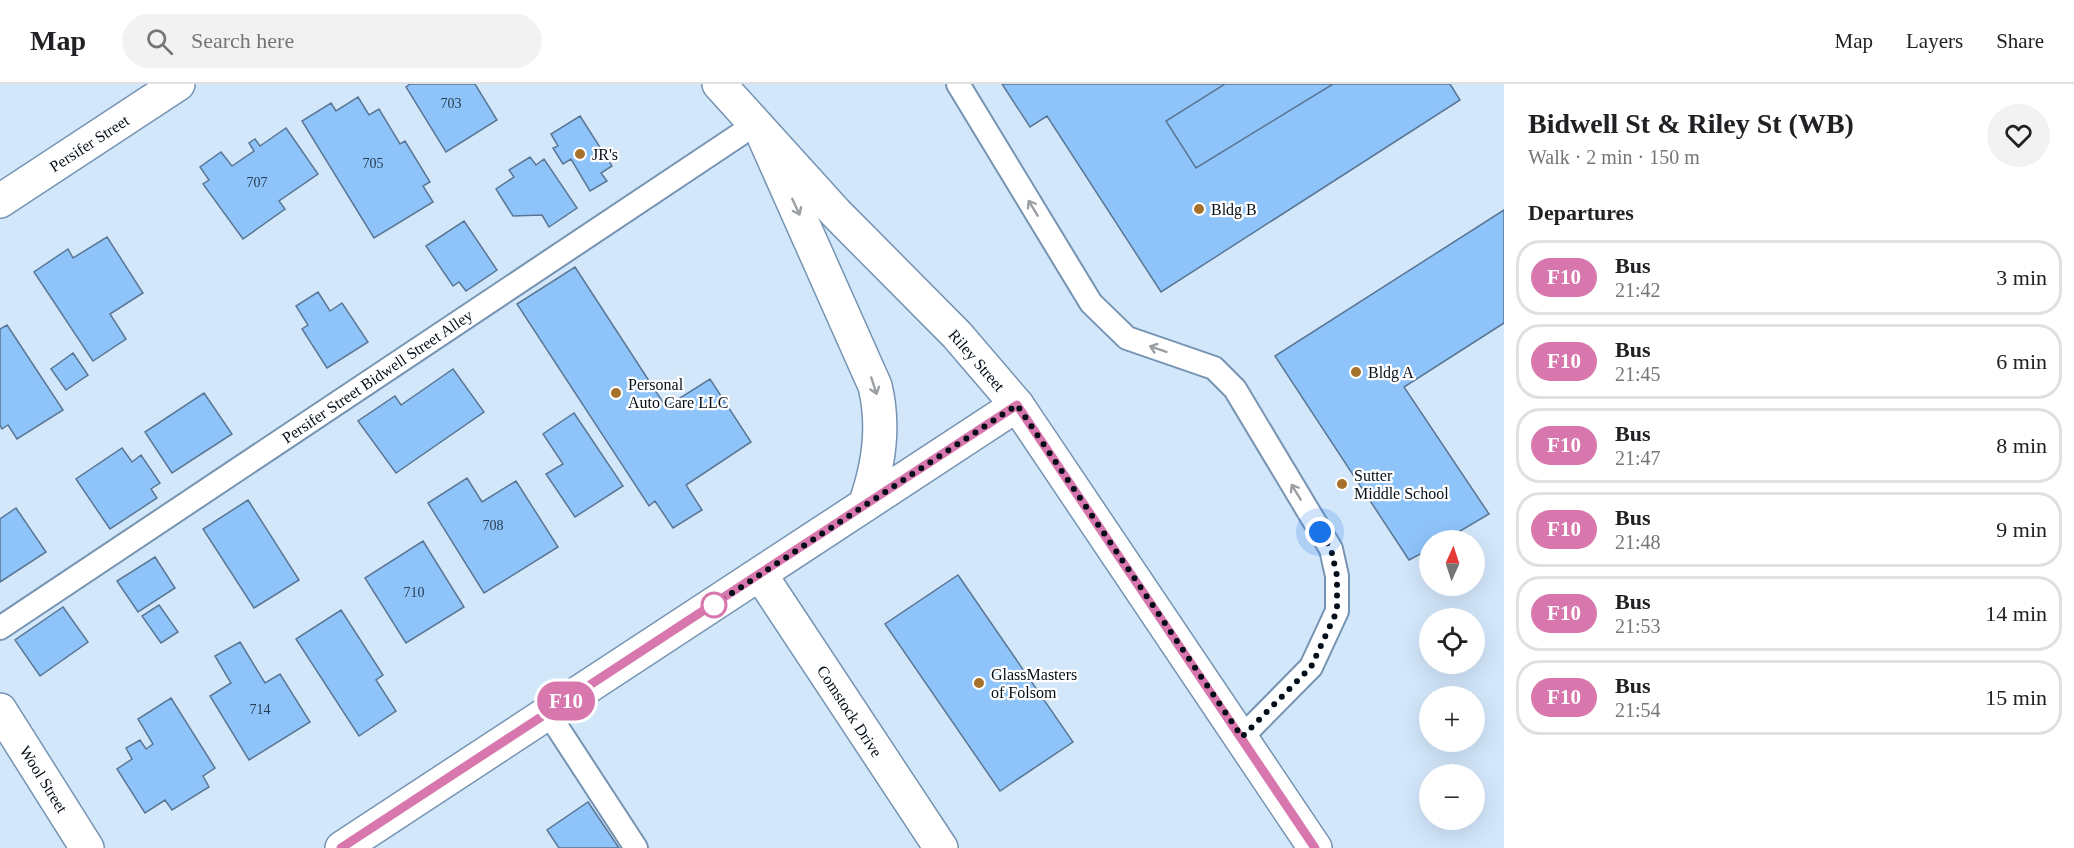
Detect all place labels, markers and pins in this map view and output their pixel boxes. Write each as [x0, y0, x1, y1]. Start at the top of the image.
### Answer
place label: JR's [592, 146, 618, 163]
marker: JR's [573, 147, 587, 161]
place label: Bldg B [1211, 201, 1257, 219]
marker: Bldg B [1192, 202, 1206, 216]
place label: Bldg A [1368, 364, 1414, 382]
marker: Bldg A [1349, 365, 1363, 379]
place label: Personal Auto Care LLC [628, 376, 728, 411]
marker: Personal Auto Care LLC [609, 386, 623, 400]
place label: Sutter Middle School [1354, 467, 1449, 502]
marker: Sutter Middle School [1335, 477, 1349, 491]
unlabelled marker [701, 592, 727, 618]
place label: GlassMasters of Folsom [991, 666, 1077, 701]
marker: GlassMasters of Folsom [972, 676, 986, 690]

